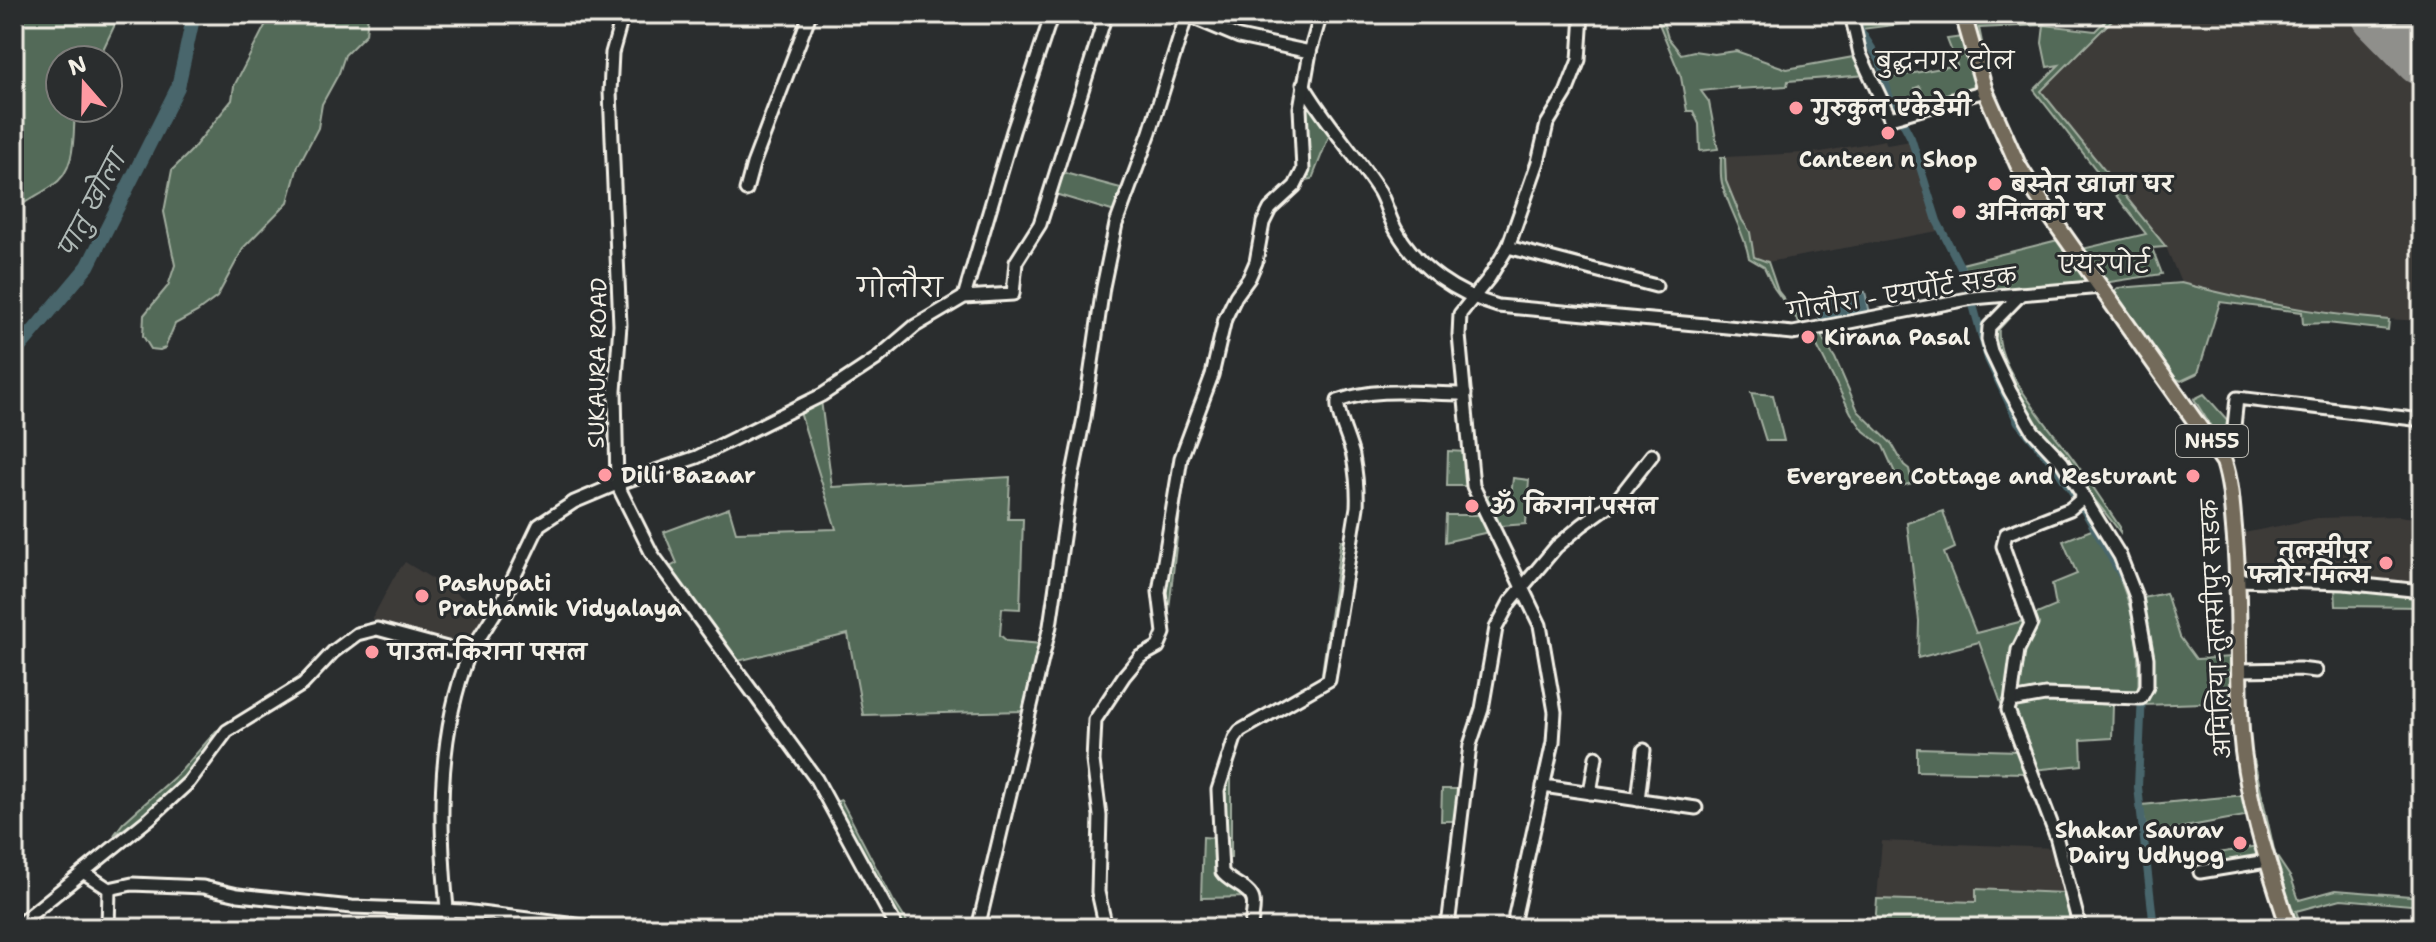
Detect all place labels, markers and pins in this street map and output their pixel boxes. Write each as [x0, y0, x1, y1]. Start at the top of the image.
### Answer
place label: गुरुकुल एकेडेमी [1810, 90, 1973, 126]
marker: गुरुकुल एकेडेमी [1787, 99, 1805, 117]
marker: Canteen n Shop [1879, 124, 1897, 142]
place label: Canteen n Shop [1799, 145, 1977, 174]
place label: बस्‍नेत खाजा घर [2009, 166, 2175, 199]
marker: बस्‍नेत खाजा घर [1986, 175, 2004, 193]
place label: अनिलको घर [1975, 195, 2107, 227]
marker: अनिलको घर [1950, 203, 1968, 221]
place label: Kirana Pasal [1824, 323, 1971, 352]
marker: Kirana Pasal [1799, 328, 1817, 346]
place label: Dilli Bazaar [621, 461, 756, 490]
place label: Evergreen Cottage and Resturant [1786, 462, 2177, 491]
marker: Dilli Bazaar [596, 466, 614, 484]
marker: Evergreen Cottage and Resturant [2184, 467, 2202, 485]
place label: ॐ किराना पसल [1488, 489, 1659, 521]
marker: ॐ किराना पसल [1463, 497, 1481, 515]
place label: तुलसीपुर फ्लोर मिल्स [2247, 533, 2372, 590]
marker: तुलसीपुर फ्लोर मिल्स [2377, 554, 2395, 572]
place label: Pashupati Prathamik Vidyalaya [438, 569, 682, 623]
marker: Pashupati Prathamik Vidyalaya [413, 587, 431, 605]
place label: पाउल किराना पसल [386, 635, 589, 667]
marker: पाउल किराना पसल [363, 643, 381, 661]
place label: Shakar Saurav Dairy Udhyog [2055, 816, 2224, 870]
marker: Shakar Saurav Dairy Udhyog [2231, 834, 2249, 852]

